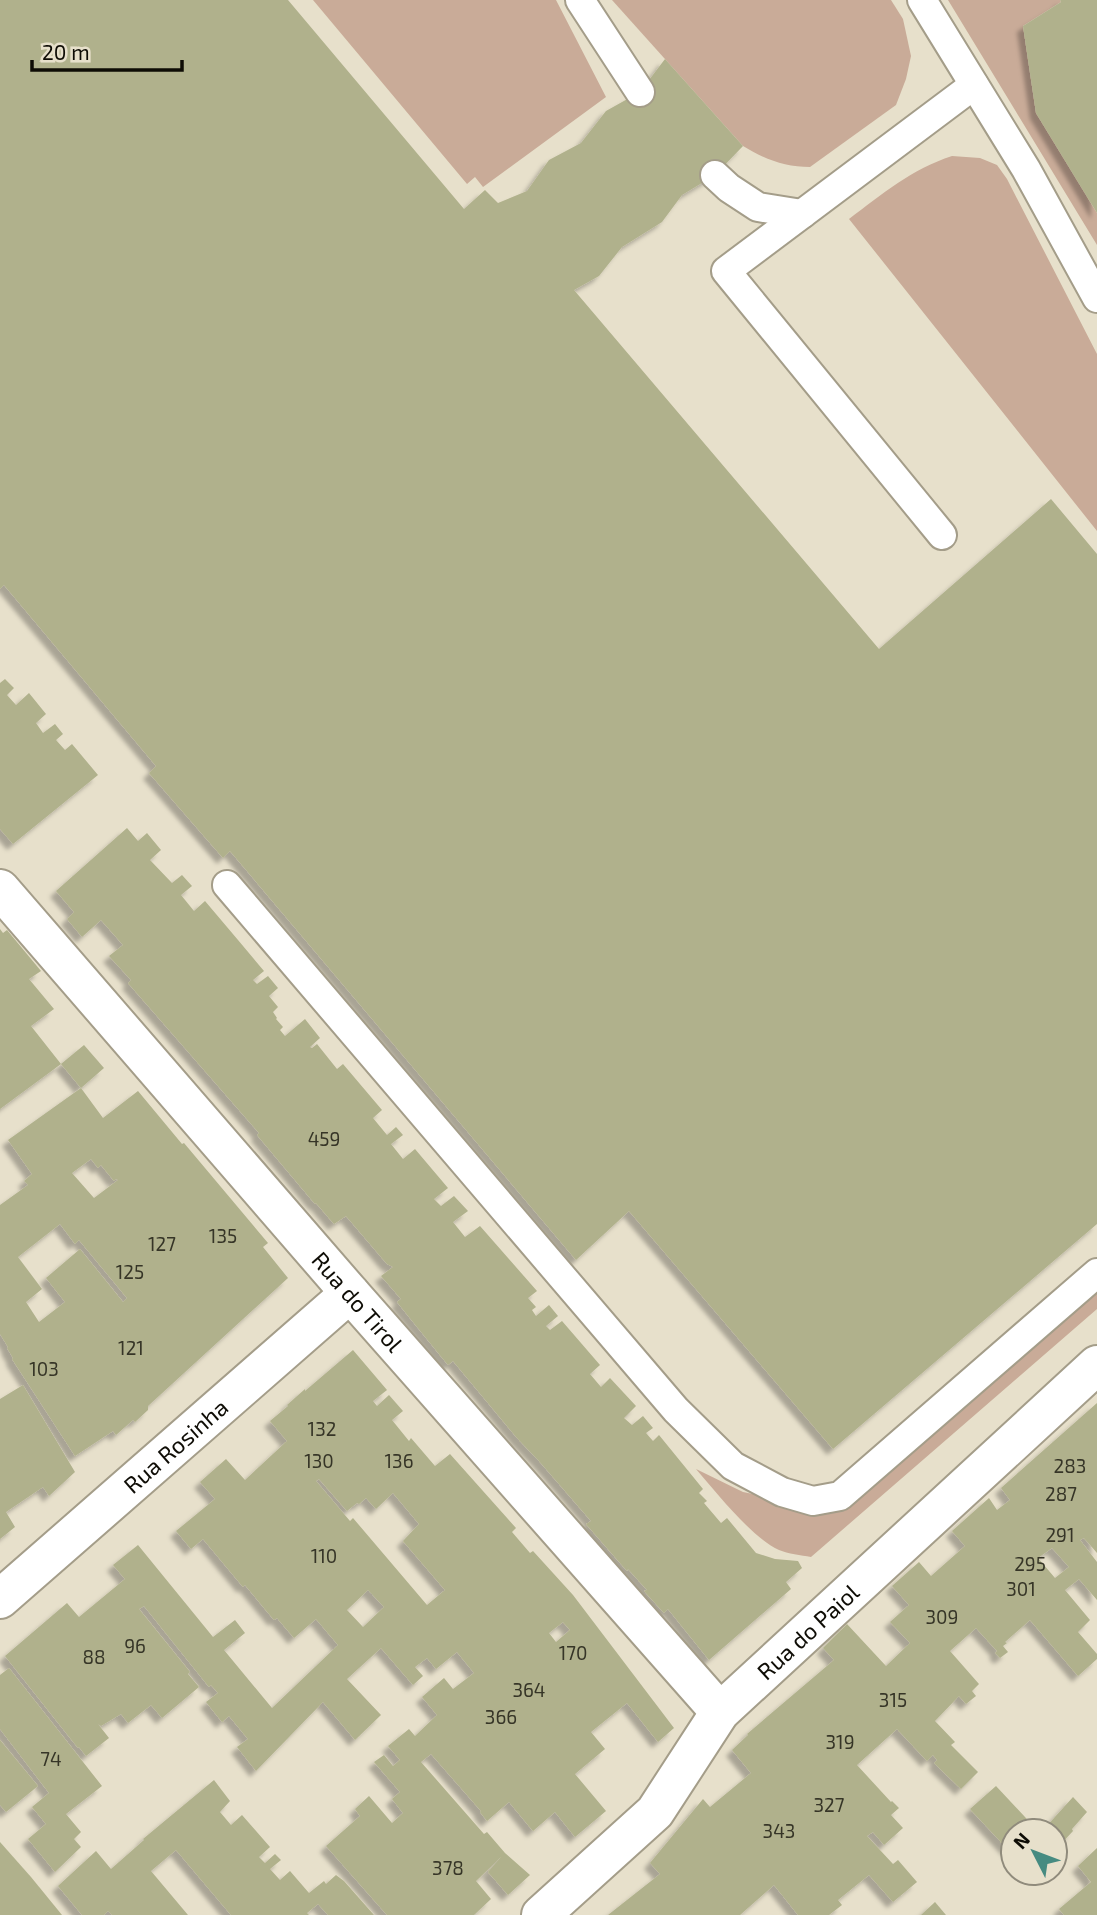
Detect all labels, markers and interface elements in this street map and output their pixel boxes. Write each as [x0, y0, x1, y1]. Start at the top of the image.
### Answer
scale bar [32, 28, 182, 72]
text: 20 m [42, 39, 90, 64]
house number: 459 [308, 1127, 340, 1150]
house number: 135 [209, 1224, 237, 1247]
house number: 127 [148, 1232, 176, 1255]
street label: Rua do Tirol [306, 1246, 409, 1357]
house number: 125 [116, 1260, 144, 1283]
house number: 121 [118, 1336, 144, 1359]
house number: 103 [29, 1357, 59, 1380]
street label: Rua Rosinha [118, 1393, 233, 1499]
house number: 132 [308, 1417, 336, 1440]
house number: 130 [304, 1449, 334, 1472]
house number: 136 [385, 1449, 414, 1472]
house number: 283 [1054, 1454, 1086, 1477]
house number: 287 [1045, 1482, 1077, 1505]
house number: 291 [1045, 1523, 1075, 1546]
house number: 110 [311, 1544, 337, 1567]
house number: 295 [1014, 1552, 1046, 1575]
street label: Rua do Paiol [751, 1577, 864, 1685]
house number: 301 [1006, 1577, 1036, 1600]
house number: 309 [926, 1605, 958, 1628]
house number: 96 [124, 1634, 146, 1657]
house number: 170 [559, 1641, 587, 1664]
house number: 88 [82, 1645, 106, 1668]
house number: 364 [512, 1678, 546, 1701]
house number: 315 [879, 1688, 907, 1711]
house number: 366 [485, 1705, 517, 1728]
house number: 319 [826, 1730, 855, 1753]
house number: 74 [40, 1747, 62, 1770]
house number: 327 [814, 1793, 845, 1816]
north arrow [999, 1817, 1069, 1887]
house number: 343 [763, 1819, 795, 1842]
text: N [1008, 1827, 1034, 1853]
house number: 378 [432, 1856, 464, 1879]

